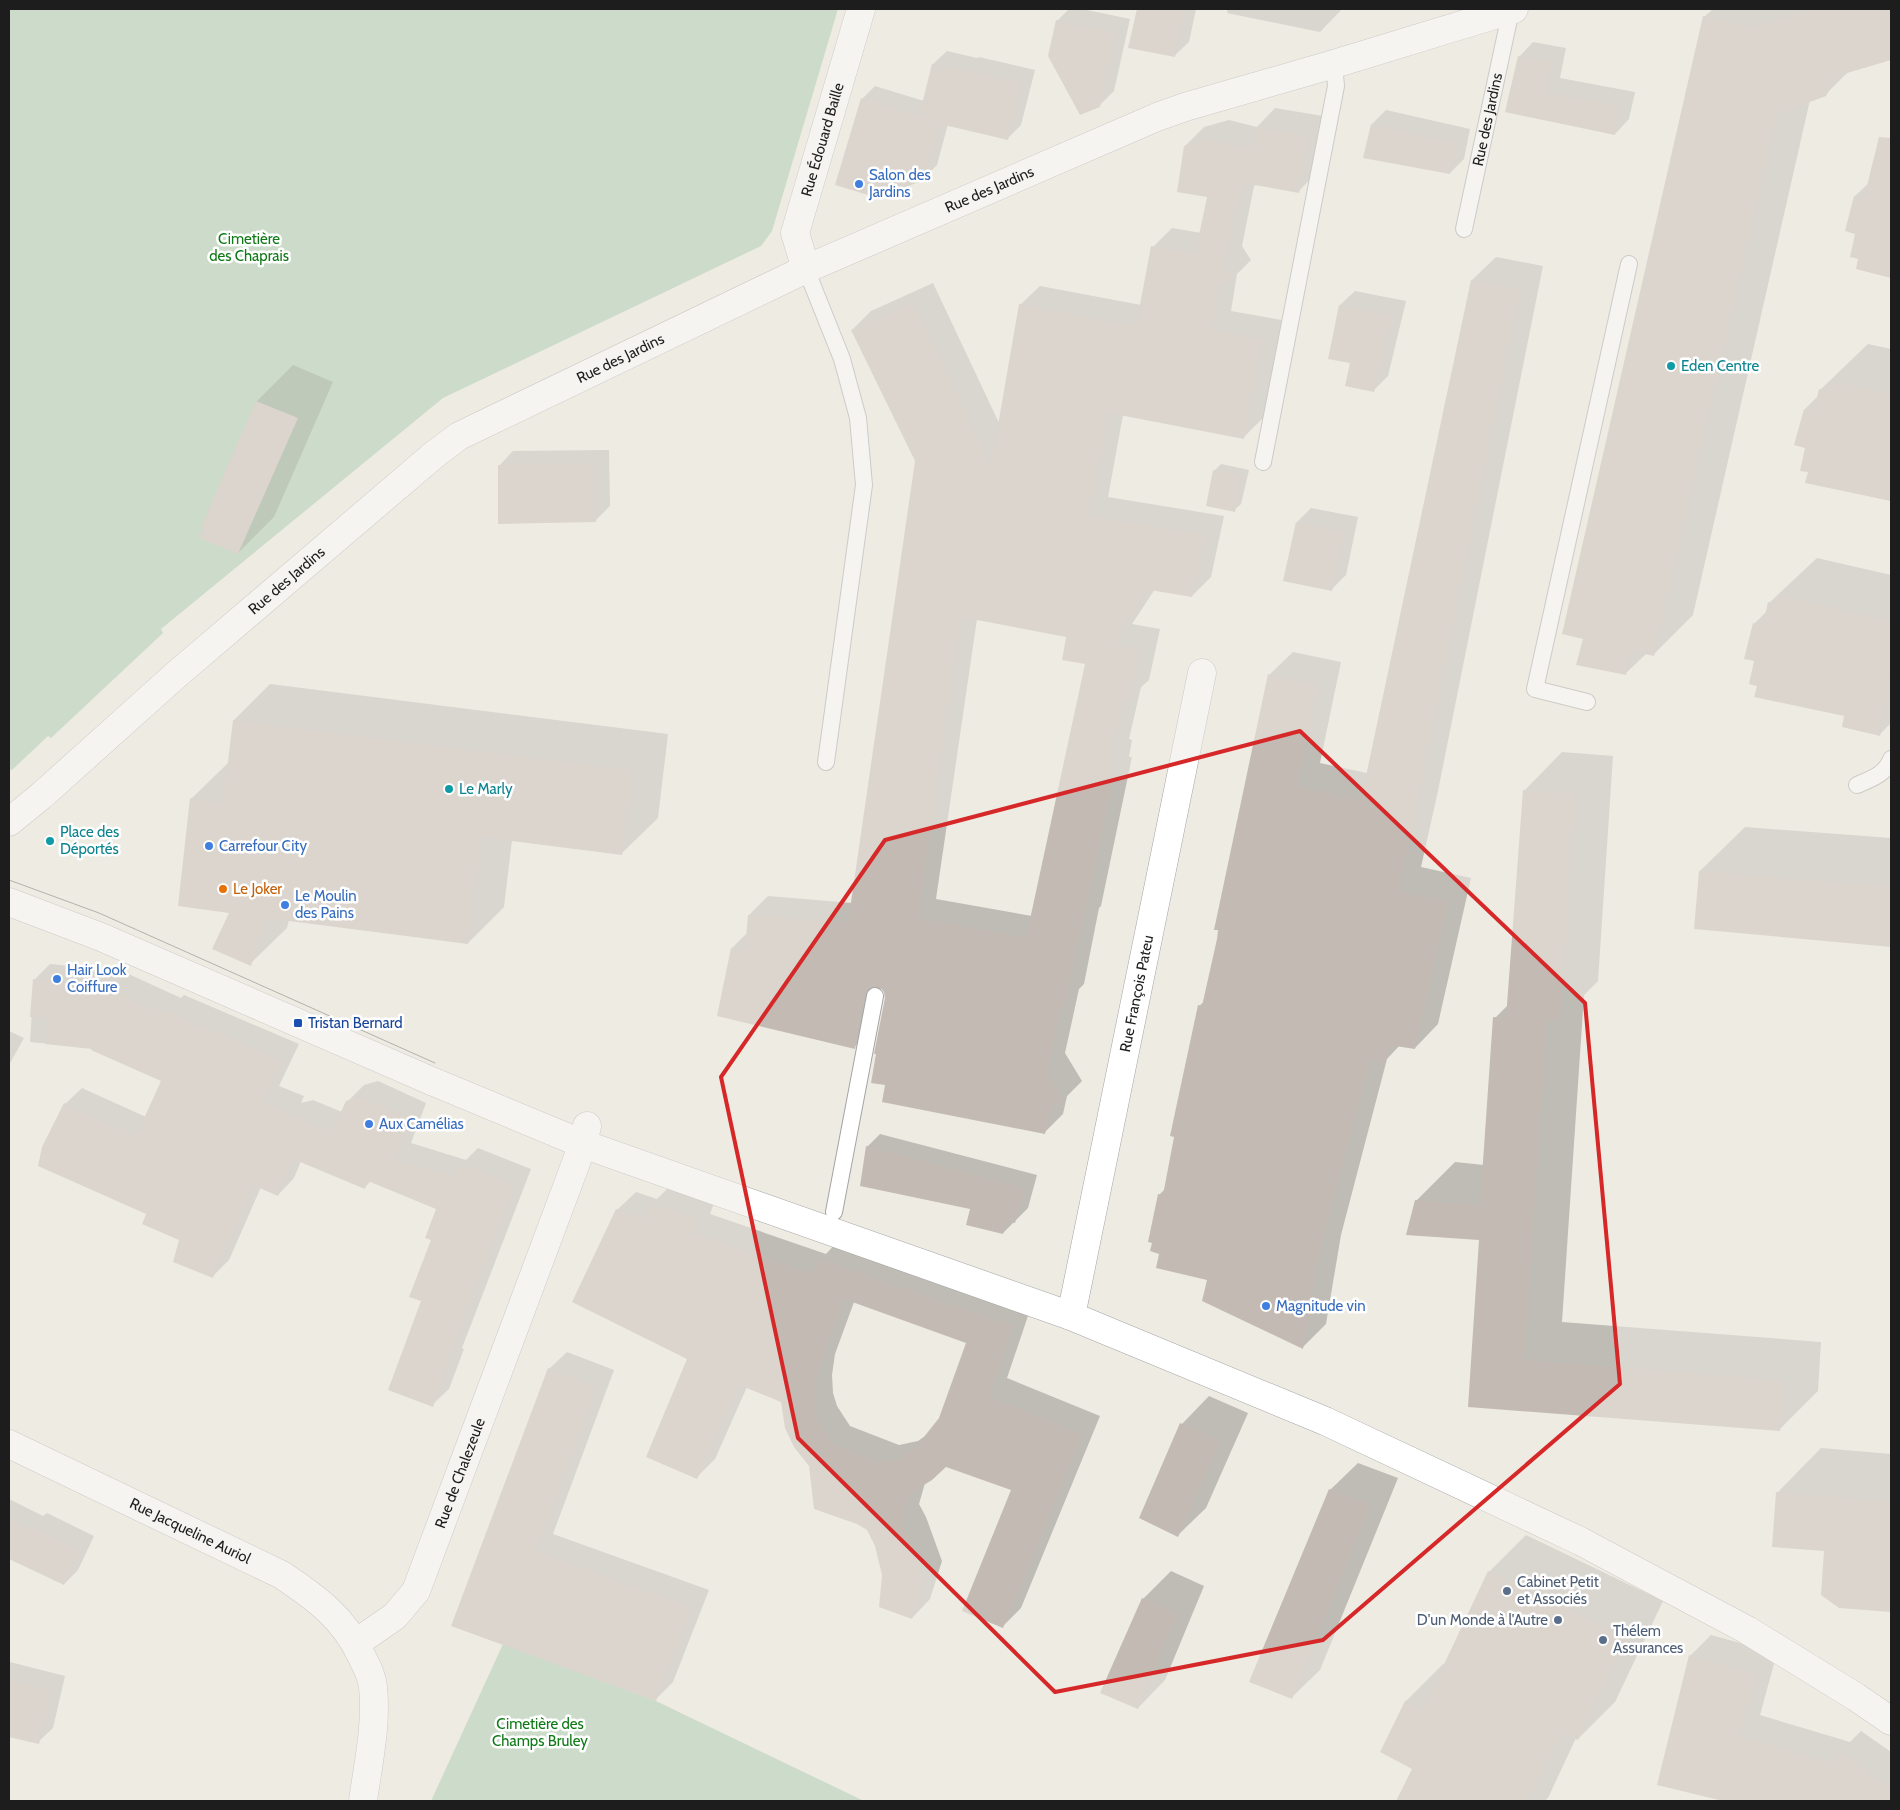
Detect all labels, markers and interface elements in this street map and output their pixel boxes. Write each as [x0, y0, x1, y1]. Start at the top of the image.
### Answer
street label: Rue des Jardins [1469, 71, 1506, 168]
street label: Rue Édouard Baille [797, 80, 848, 199]
street label: Rue des Jardins [942, 162, 1037, 217]
place label: Salon des Jardins [868, 166, 931, 201]
marker: Salon des Jardins [853, 178, 865, 190]
park label: Cimetière des Chaprais [209, 230, 289, 265]
street label: Rue des Jardins [574, 330, 667, 387]
place label: Eden Centre [1681, 357, 1759, 375]
marker: Eden Centre [1665, 360, 1677, 372]
street label: Rue des Jardins [245, 543, 329, 618]
place label: Le Marly [459, 780, 513, 798]
marker: Le Marly [443, 783, 455, 795]
place label: Place des Déportés [60, 823, 119, 858]
marker: Place des Déportés [44, 835, 56, 847]
place label: Carrefour City [219, 837, 307, 855]
marker: Carrefour City [203, 840, 215, 852]
place label: Le Joker [233, 880, 282, 898]
marker: Le Joker [217, 883, 229, 895]
place label: Le Moulin des Pains [295, 887, 357, 922]
marker: Le Moulin des Pains [279, 899, 291, 911]
street label: Rue François Pateu [1116, 934, 1157, 1054]
place label: Hair Look Coiffure [67, 961, 127, 996]
marker: Hair Look Coiffure [51, 973, 63, 985]
place label: Tristan Bernard [308, 1014, 403, 1032]
marker: Tristan Bernard [292, 1017, 304, 1029]
place label: Aux Camélias [379, 1115, 464, 1133]
marker: Aux Camélias [363, 1118, 375, 1130]
place label: Magnitude vin [1276, 1297, 1366, 1315]
marker: Magnitude vin [1260, 1300, 1272, 1312]
street label: Rue de Chalezeule [431, 1415, 489, 1531]
street label: Rue Jacqueline Auriol [127, 1494, 254, 1568]
place label: Cabinet Petit et Associés [1517, 1573, 1599, 1608]
marker: Cabinet Petit et Associés [1501, 1585, 1513, 1597]
place label: D'un Monde à l'Autre [1417, 1611, 1548, 1629]
marker: D'un Monde à l'Autre [1552, 1614, 1564, 1626]
place label: Thélem Assurances [1613, 1622, 1683, 1657]
marker: Thélem Assurances [1597, 1634, 1609, 1646]
park label: Cimetière des Champs Bruley [492, 1715, 588, 1750]

